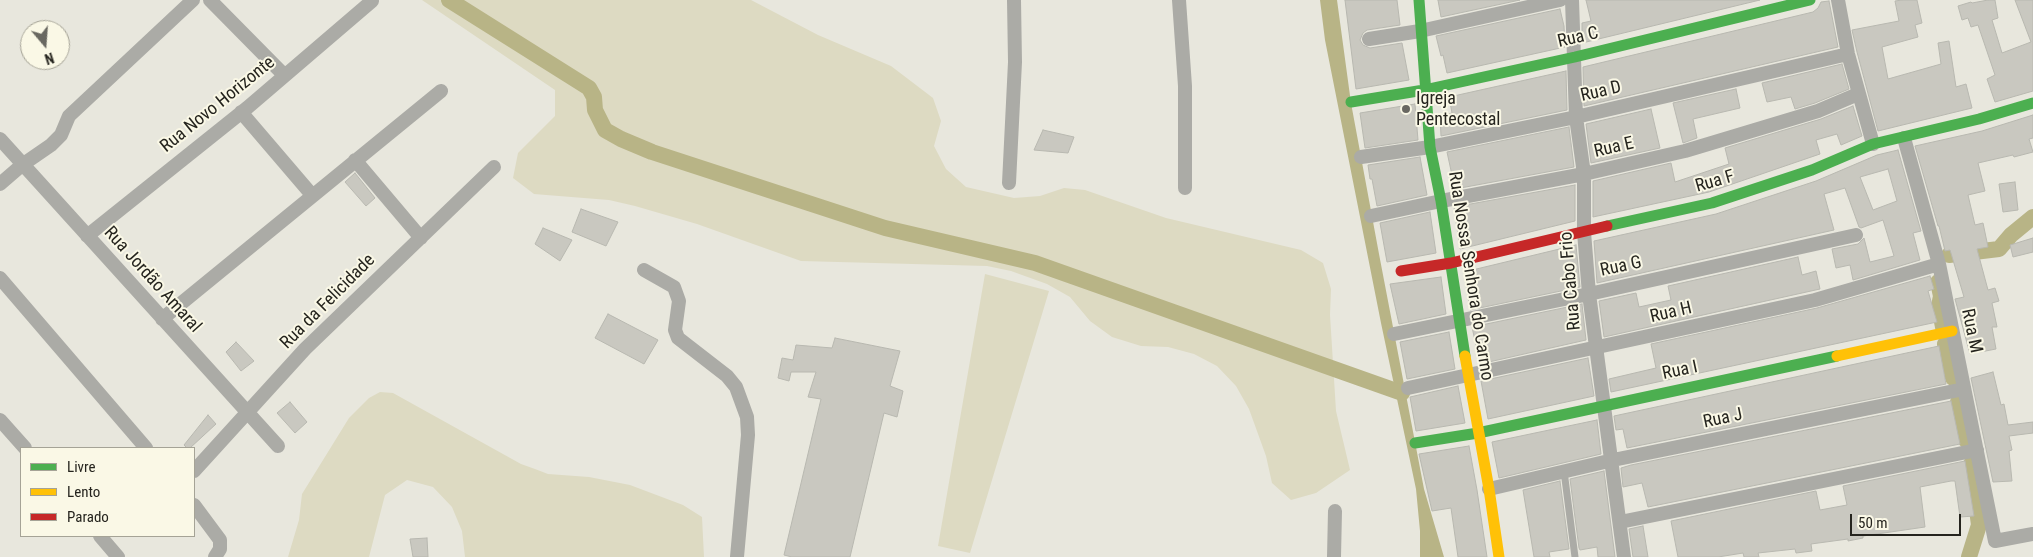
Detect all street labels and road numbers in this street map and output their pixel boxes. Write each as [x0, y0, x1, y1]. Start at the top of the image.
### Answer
street label: Rua C [1555, 23, 1601, 53]
street label: Rua Novo Horizonte [156, 52, 280, 158]
street label: Rua D [1578, 77, 1624, 107]
street label: Rua E [1592, 133, 1636, 163]
street label: Rua F [1693, 166, 1737, 198]
street label: Rua Nossa Senhora do Carmo [1443, 170, 1497, 382]
street label: Rua Jordão Amaral [99, 223, 205, 337]
street label: Rua Cabo Frio [1556, 231, 1586, 331]
street label: Rua da Felicidade [276, 250, 380, 354]
street label: Rua G [1598, 252, 1644, 282]
street label: Rua H [1648, 298, 1694, 328]
street label: Rua M [1956, 307, 1986, 355]
street label: Rua I [1660, 357, 1700, 385]
street label: Rua J [1701, 404, 1745, 434]

